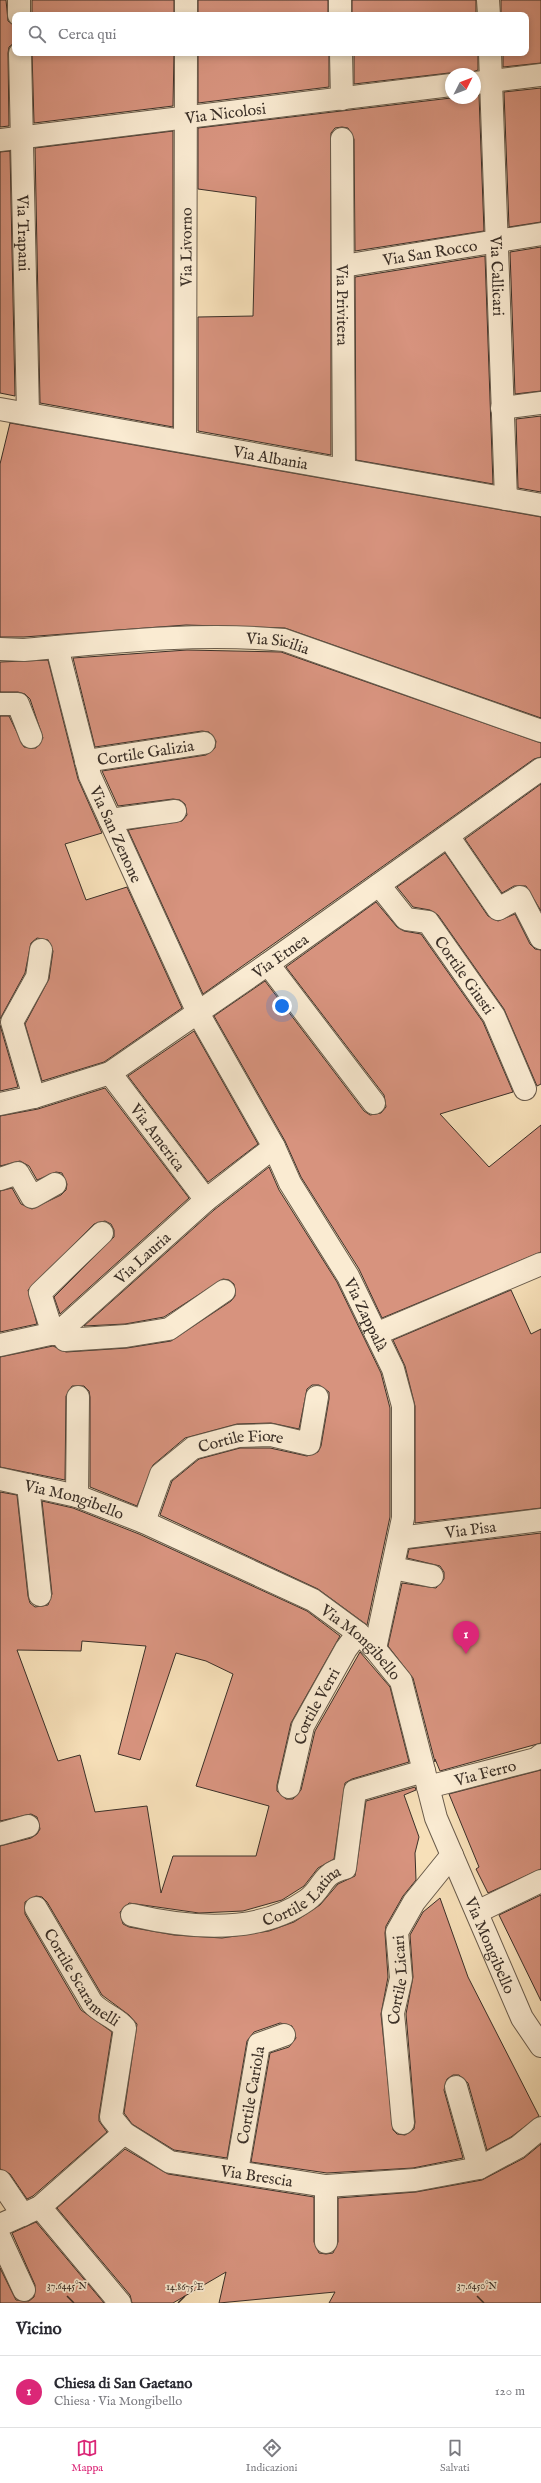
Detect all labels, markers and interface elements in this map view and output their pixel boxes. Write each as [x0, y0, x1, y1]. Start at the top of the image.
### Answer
search box [12, 12, 529, 56]
icon: search [26, 23, 48, 45]
text: Cerca qui [58, 25, 117, 44]
north arrow [445, 68, 481, 104]
street label: Via Nicolosi [183, 100, 267, 129]
street label: Via Trapani [11, 193, 33, 272]
street label: Via Livorno [177, 207, 198, 288]
street label: Via Callicari [485, 234, 507, 317]
street label: Via San Rocco [381, 236, 479, 272]
street label: Via Privitera [331, 263, 351, 346]
street label: Via Albania [230, 442, 309, 475]
street label: Via Sicilia [245, 630, 312, 660]
street label: Cortile Galizia [96, 737, 196, 771]
street label: Via San Zenone [84, 783, 145, 886]
street label: Via Etnea [248, 930, 313, 984]
street label: Cortile Giusti [429, 933, 498, 1019]
your location [272, 996, 292, 1016]
street label: Via America [124, 1099, 189, 1176]
street label: Via Lauria [110, 1228, 176, 1290]
street label: Via Zappalà [338, 1274, 391, 1355]
street label: Cortile Fiore [196, 1427, 285, 1458]
street label: Via Mongibello [21, 1476, 127, 1525]
street label: Via Pisa [443, 1518, 497, 1544]
street label: Via Mongibello [315, 1600, 405, 1685]
pin: 1 [453, 1621, 479, 1654]
street label: Cortile Verri [291, 1665, 345, 1747]
street label: Via Ferro [452, 1756, 519, 1792]
street label: Cortile Latina [260, 1862, 344, 1932]
street label: Via Mongibello [459, 1894, 519, 1998]
street label: Cortile Scaramelli [38, 1925, 123, 2032]
street label: Cortile Licari [385, 1934, 413, 2025]
street label: Cortile Cariola [234, 2045, 270, 2146]
street label: Via Brescia [218, 2162, 294, 2193]
text: 37.6445°N [47, 2280, 87, 2293]
text: 37.6450°N [457, 2280, 497, 2293]
text: 14.8675°E [166, 2281, 204, 2294]
text: Vicino [16, 2319, 62, 2340]
text: Chiesa di San Gaetano [54, 2374, 192, 2393]
text: 1 [27, 2383, 31, 2400]
text: 120 m [495, 2383, 525, 2400]
text: Chiesa · Via Mongibello [54, 2393, 182, 2410]
tab: Mappa [71, 2437, 103, 2475]
tab: Indicazioni [246, 2437, 297, 2475]
tab: Salvati [440, 2437, 470, 2475]

